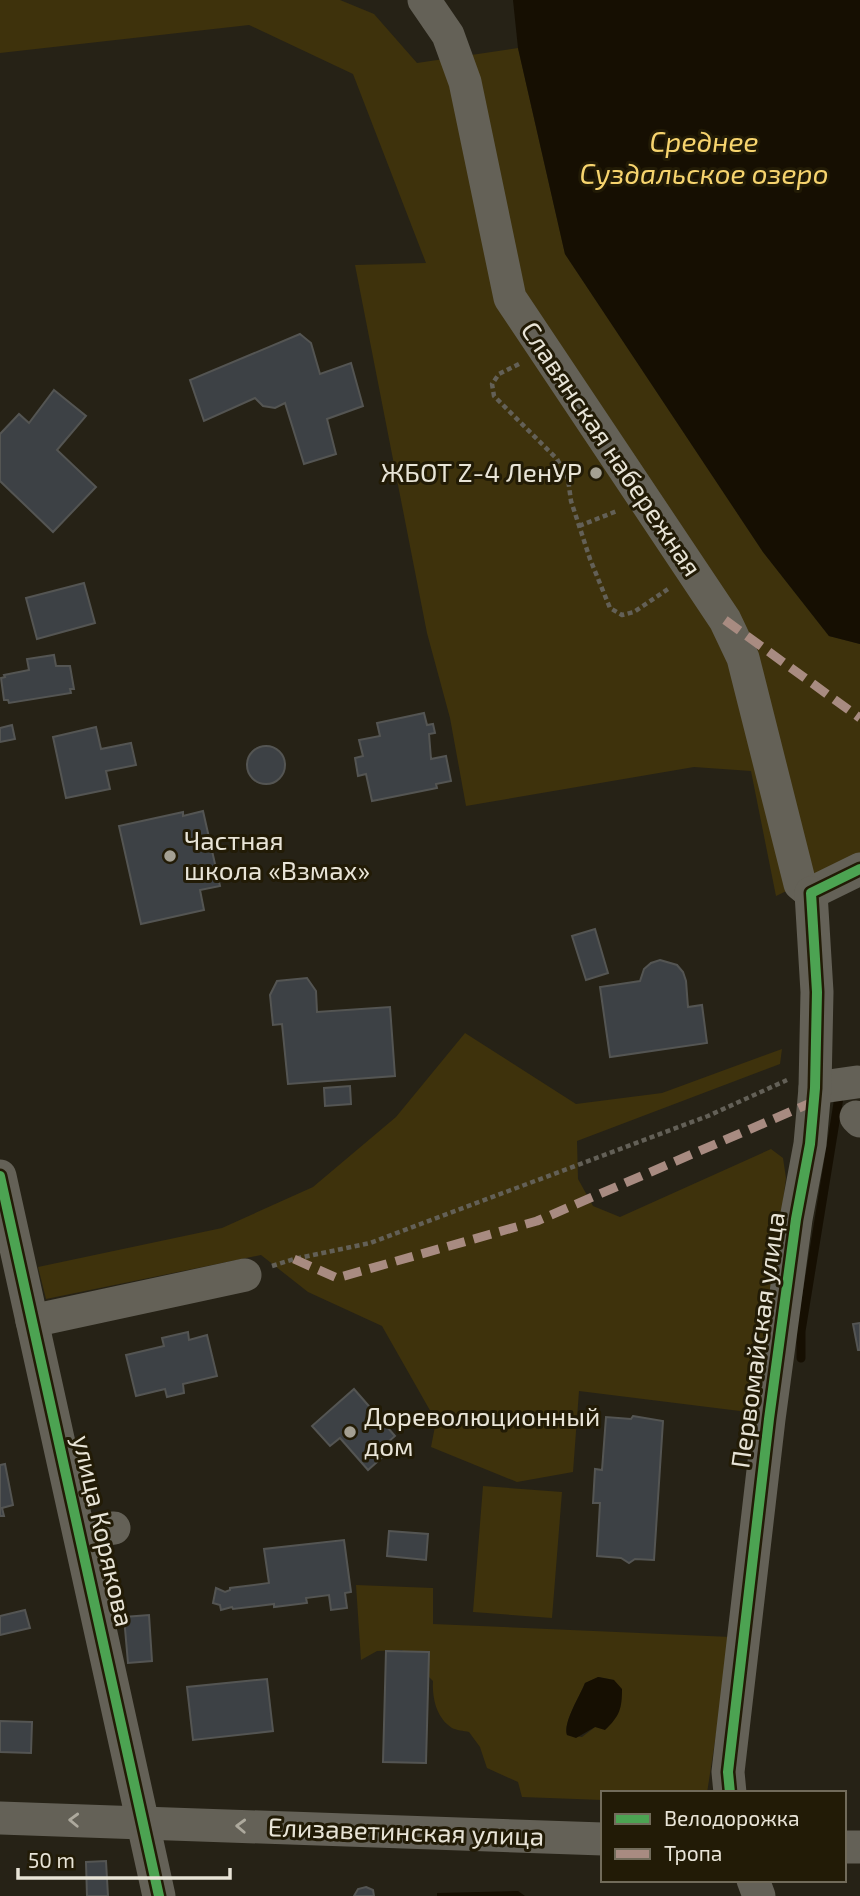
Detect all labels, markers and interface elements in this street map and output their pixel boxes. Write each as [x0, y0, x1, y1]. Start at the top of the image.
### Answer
water label: Среднее Суздальское озеро [579, 124, 829, 190]
street label: Славянская набережная [516, 315, 709, 581]
place label: ЖБОТ Z-4 ЛенУР [381, 456, 582, 487]
marker: ЖБОТ Z-4 ЛенУР [588, 465, 604, 481]
place label: Частная школа «Взмах» [184, 824, 370, 885]
marker: Частная школа «Взмах» [162, 848, 178, 864]
street label: Первомайская улица [723, 1210, 791, 1470]
place label: Дореволюционный дом [364, 1400, 600, 1461]
marker: Дореволюционный дом [342, 1424, 358, 1440]
street label: улица Корякова [66, 1432, 142, 1630]
legend [601, 1791, 846, 1882]
text: Велодорожка [664, 1805, 800, 1830]
street label: Елизаветинская улица [267, 1810, 545, 1852]
one-way arrow [69, 1813, 80, 1828]
one-way arrow [235, 1818, 245, 1834]
scale bar [18, 1836, 229, 1880]
text: Тропа [664, 1840, 722, 1865]
text: 50 m [28, 1847, 75, 1872]

